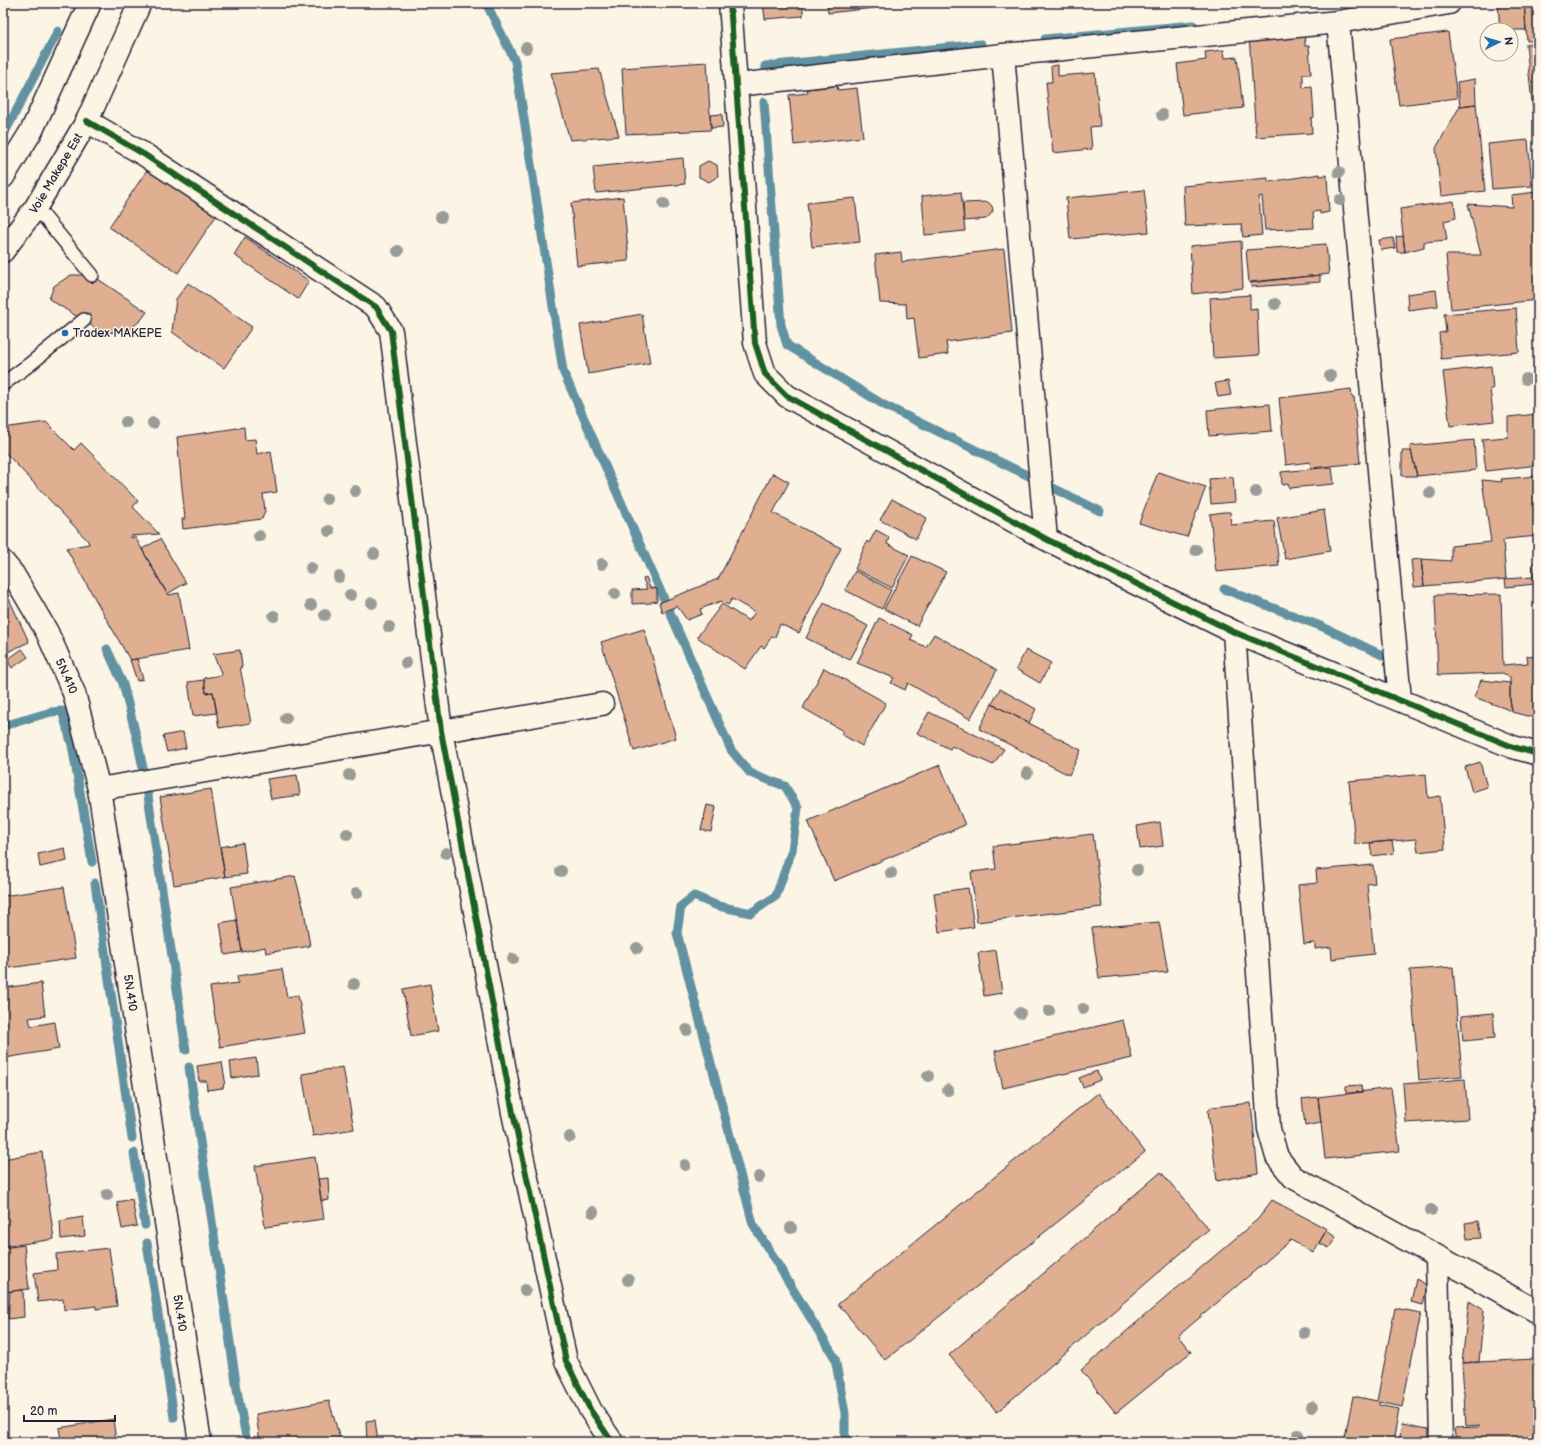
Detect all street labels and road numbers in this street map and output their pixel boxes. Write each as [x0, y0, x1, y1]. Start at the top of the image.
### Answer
street label: Voie Makepe Est [26, 130, 86, 217]
street label: 5N.410 [52, 656, 80, 696]
street label: 5N.410 [120, 973, 140, 1012]
street label: 5N.410 [169, 1294, 190, 1333]

